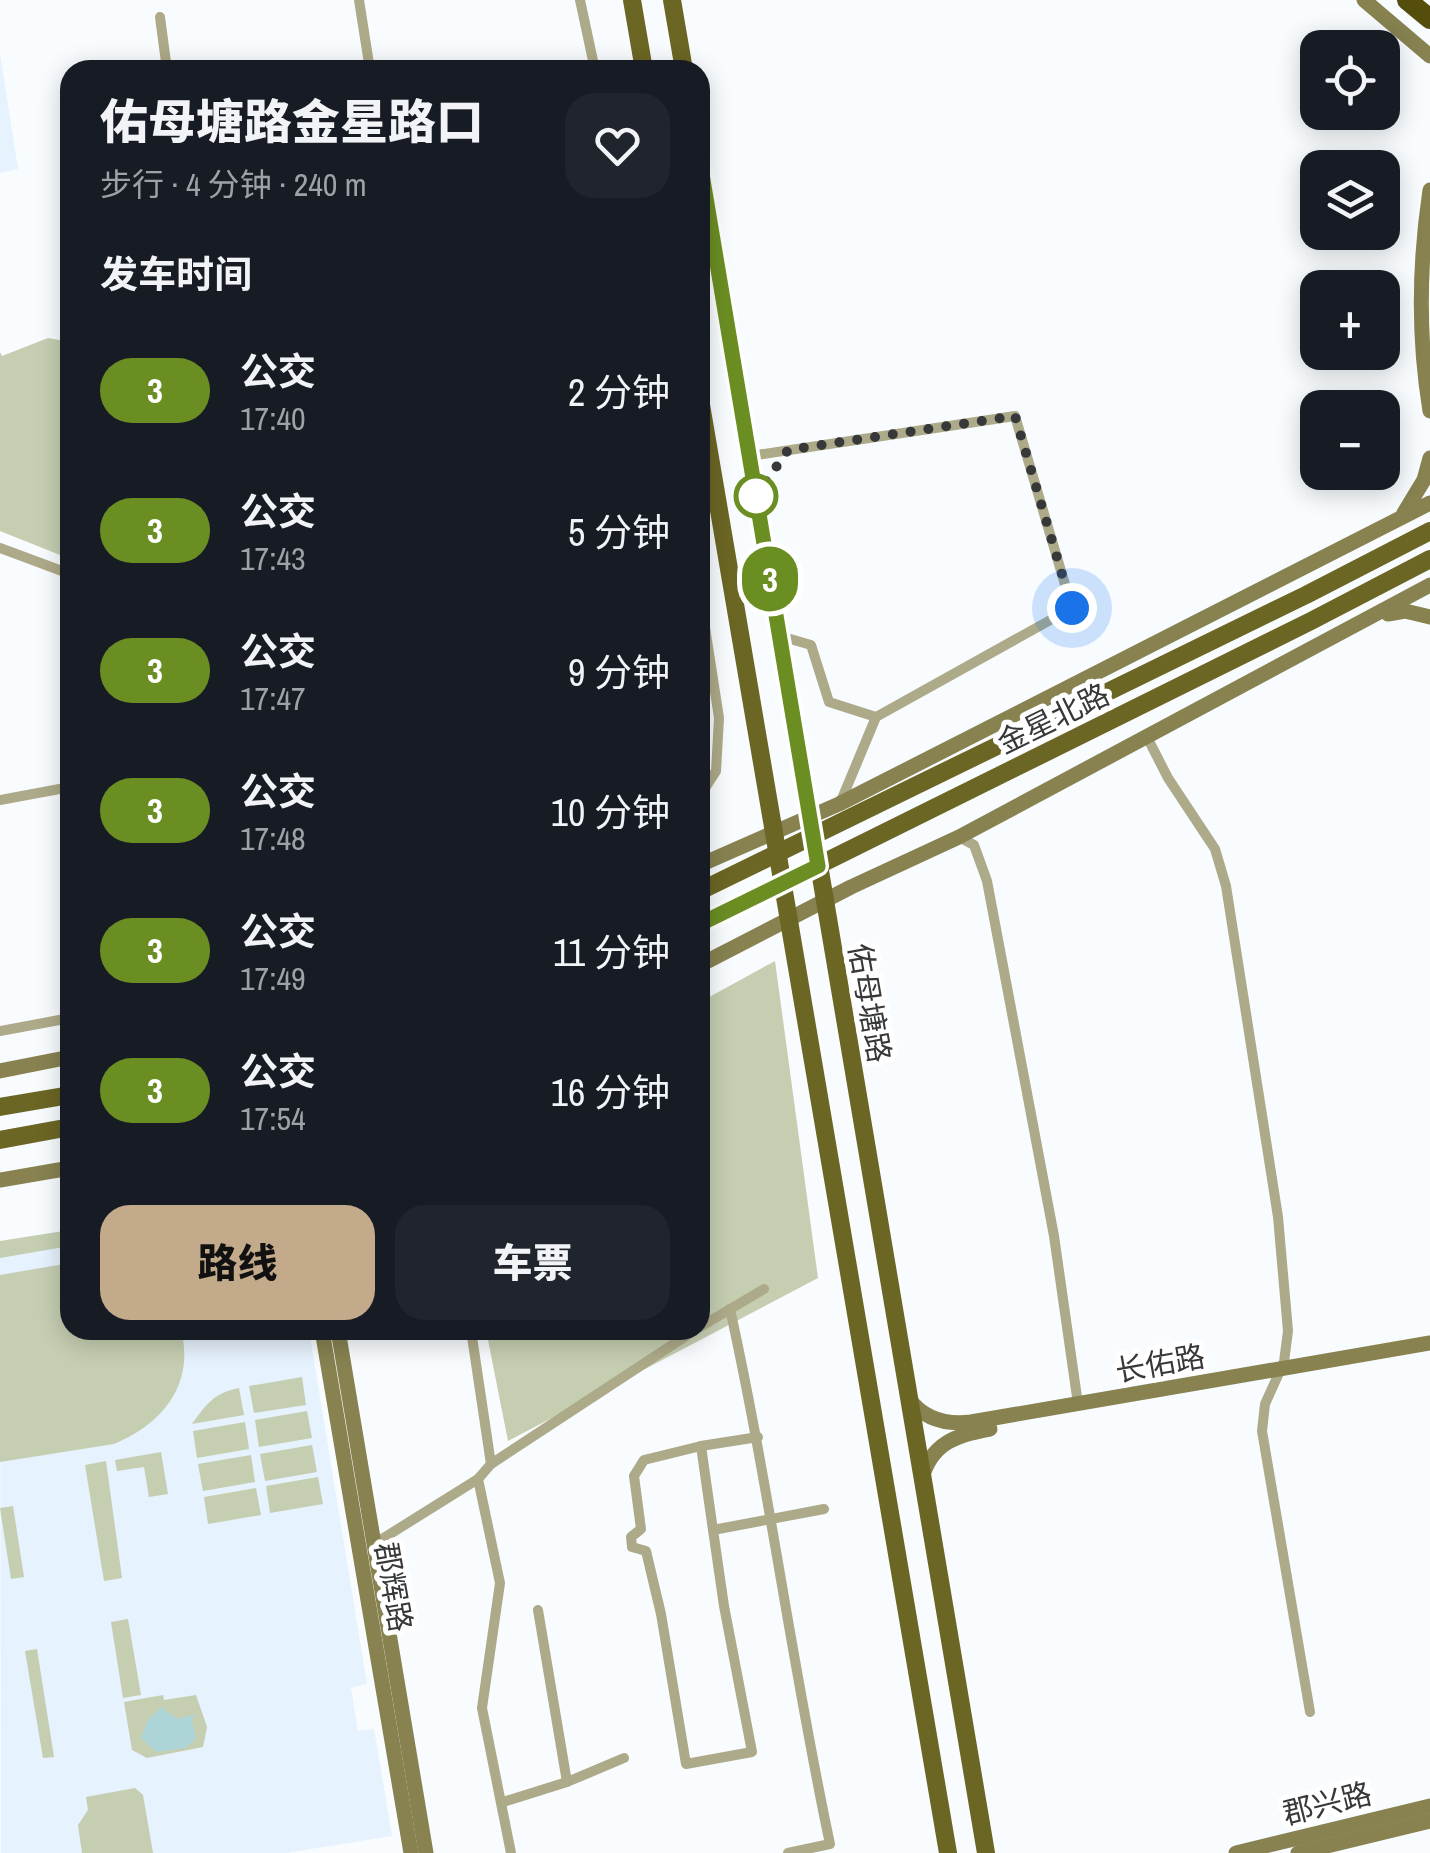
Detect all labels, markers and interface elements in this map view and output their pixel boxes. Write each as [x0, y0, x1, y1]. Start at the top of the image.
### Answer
map controls [1300, 30, 1400, 490]
button: locate [1300, 30, 1400, 130]
text: 佑母塘路金星路口 [100, 89, 484, 154]
button: heart [565, 93, 670, 198]
button: layers [1300, 150, 1400, 250]
text: 步行 · 4 分钟 · 240 m [100, 163, 367, 206]
text: 发车时间 [100, 249, 252, 300]
button: + [1300, 270, 1400, 370]
text: 公交 [240, 346, 316, 397]
text: 3 [147, 367, 163, 414]
text: 2 分钟 [568, 367, 670, 418]
button: − [1300, 390, 1400, 490]
text: 17:40 [240, 397, 306, 440]
unlabelled marker [735, 475, 777, 517]
text: 公交 [240, 486, 316, 537]
text: 3 [147, 507, 163, 554]
text: 5 分钟 [568, 507, 670, 558]
text: 17:43 [240, 537, 306, 580]
line badge: 3 [738, 546, 802, 612]
text: 3 [762, 556, 778, 603]
your location [1047, 583, 1097, 633]
text: 公交 [240, 626, 316, 677]
text: 3 [147, 647, 163, 694]
text: 9 分钟 [568, 647, 670, 698]
street label: 金星北路 [990, 674, 1116, 762]
text: 17:47 [240, 677, 306, 720]
text: 公交 [240, 766, 316, 817]
text: 3 [147, 787, 163, 834]
text: 10 分钟 [551, 787, 670, 838]
text: 17:48 [240, 817, 306, 860]
text: 公交 [240, 906, 316, 957]
text: 3 [147, 927, 163, 974]
text: 11 分钟 [553, 927, 670, 978]
street label: 佑母塘路 [840, 940, 900, 1066]
text: 17:49 [240, 957, 306, 1000]
text: 公交 [240, 1046, 316, 1097]
text: 3 [147, 1067, 163, 1114]
text: 16 分钟 [551, 1067, 670, 1118]
text: 17:54 [240, 1097, 306, 1140]
button: 路线 [100, 1205, 375, 1320]
button: 车票 [395, 1205, 670, 1320]
street label: 长佑路 [1112, 1335, 1208, 1391]
street label: 郡辉路 [366, 1539, 422, 1635]
street label: 郡兴路 [1278, 1773, 1376, 1833]

